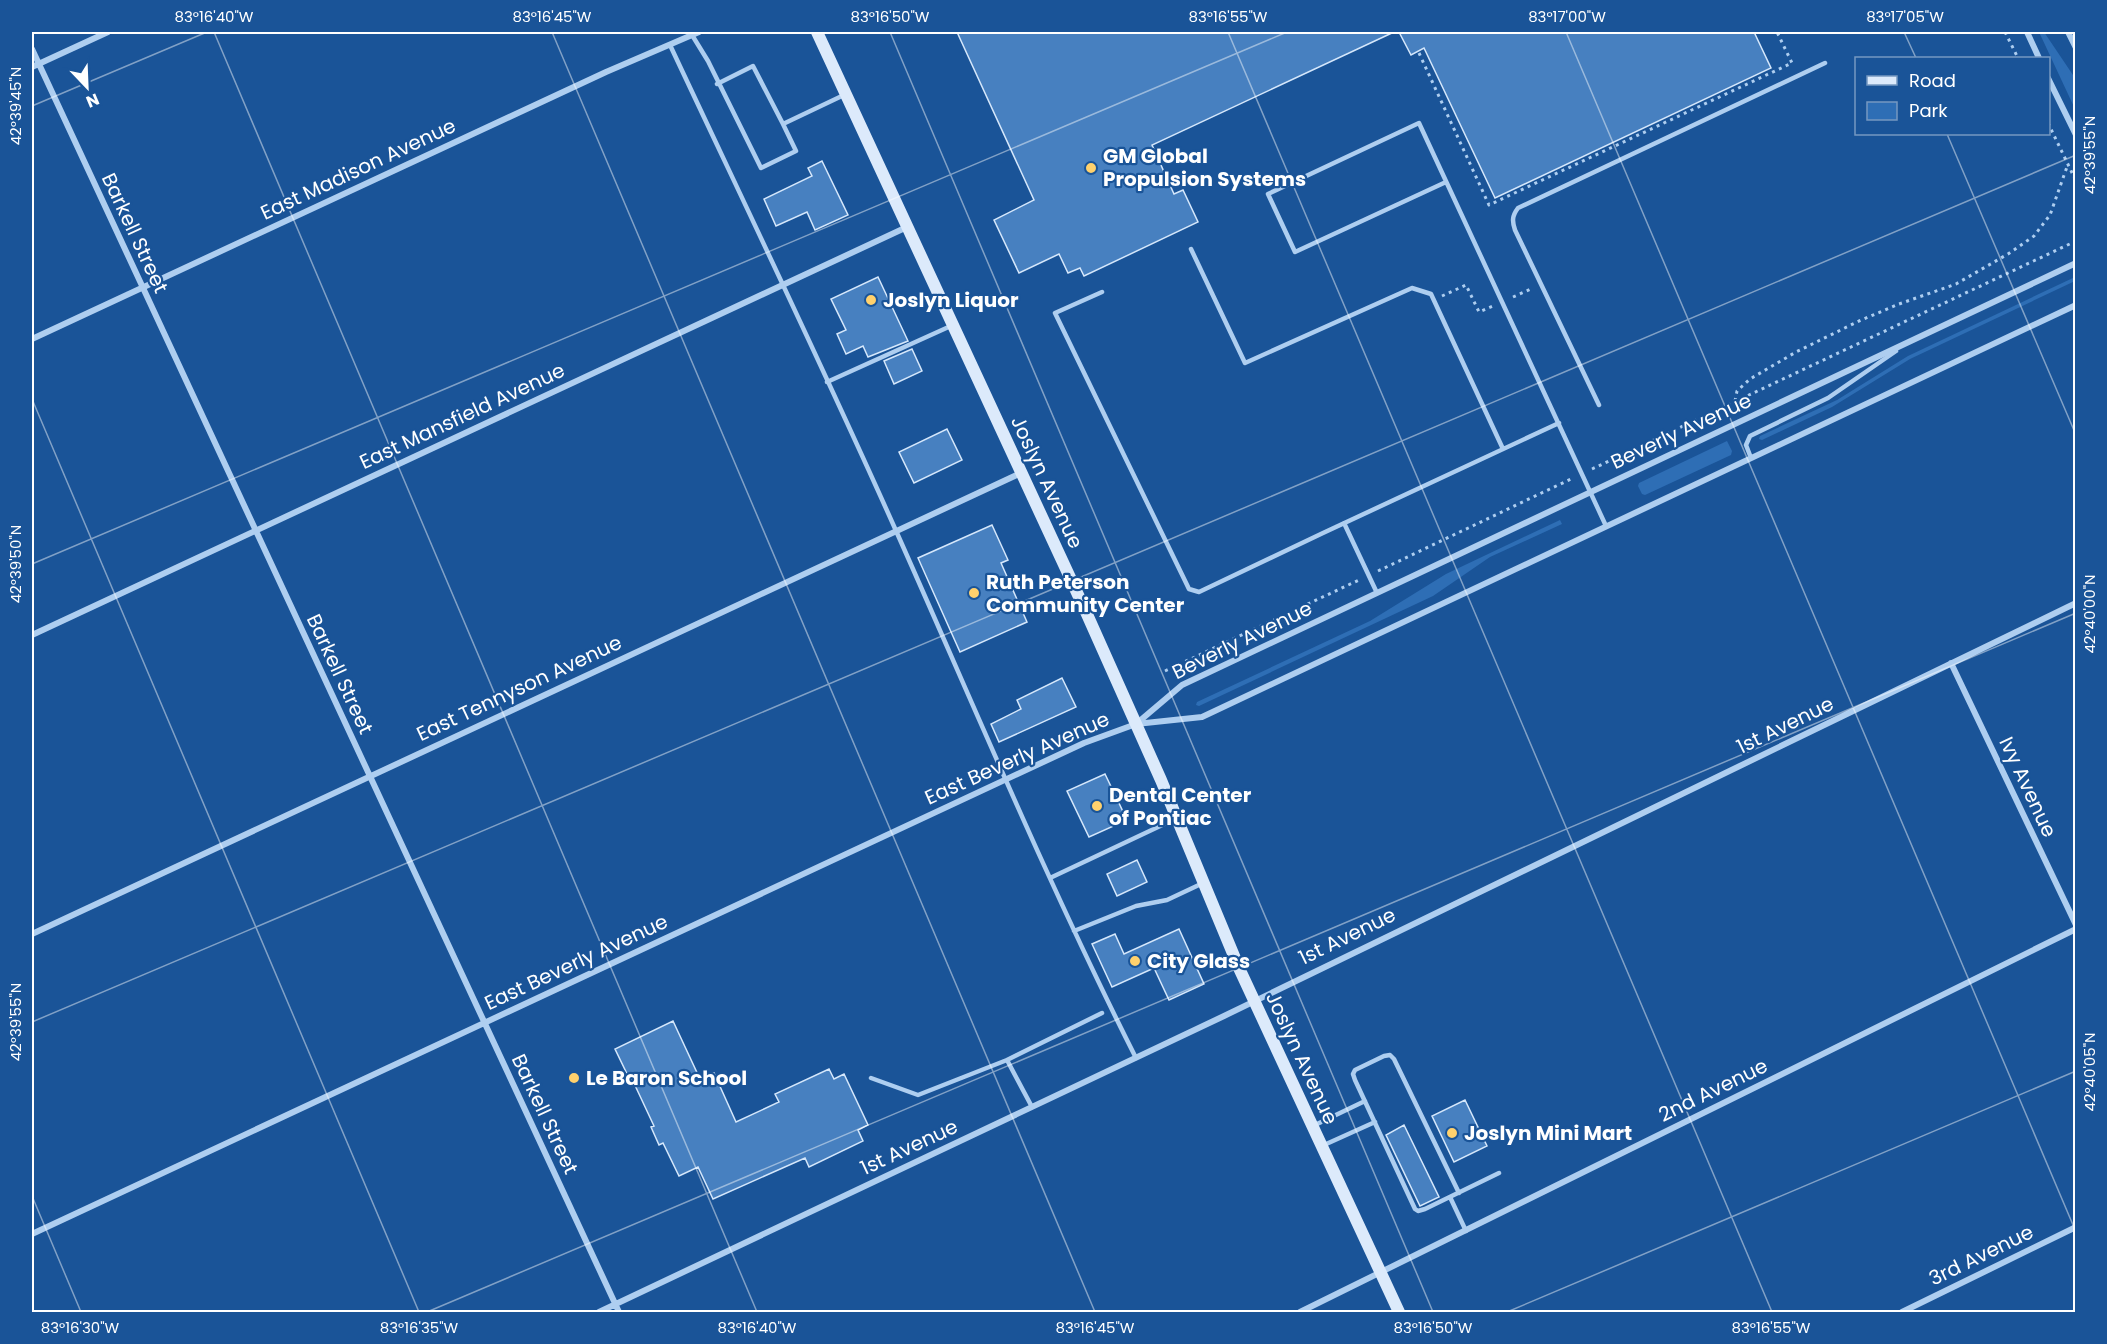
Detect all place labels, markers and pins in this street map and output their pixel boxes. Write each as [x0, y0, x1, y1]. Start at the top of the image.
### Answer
place label: GM Global Propulsion Systems [1103, 142, 1306, 193]
marker: GM Global Propulsion Systems [1084, 161, 1098, 175]
place label: Joslyn Liquor [883, 286, 1019, 314]
marker: Joslyn Liquor [864, 293, 878, 307]
place label: Ruth Peterson Community Center [986, 568, 1185, 619]
marker: Ruth Peterson Community Center [967, 586, 981, 600]
place label: Dental Center of Pontiac [1109, 781, 1252, 832]
marker: Dental Center of Pontiac [1090, 799, 1104, 813]
place label: City Glass [1147, 947, 1250, 975]
marker: City Glass [1128, 954, 1142, 968]
place label: Le Baron School [586, 1064, 747, 1092]
marker: Le Baron School [567, 1071, 581, 1085]
place label: Joslyn Mini Mart [1464, 1119, 1632, 1147]
marker: Joslyn Mini Mart [1445, 1126, 1459, 1140]

